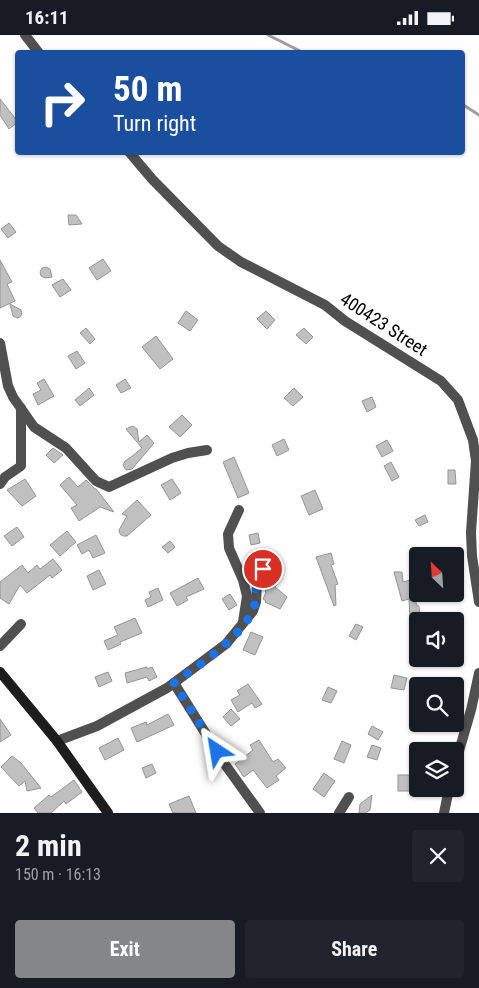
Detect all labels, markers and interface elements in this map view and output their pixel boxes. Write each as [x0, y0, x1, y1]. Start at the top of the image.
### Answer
text: 16:11 [25, 6, 69, 29]
text: 50 m [113, 69, 182, 110]
icon: right [30, 70, 95, 135]
text: Turn right [113, 111, 196, 136]
street label: 400423 Street [337, 288, 431, 360]
north arrow [409, 547, 464, 603]
map controls [409, 547, 464, 797]
pin [242, 548, 284, 590]
icon: arrive [249, 555, 277, 583]
button: sound [409, 612, 464, 667]
button: search [409, 677, 464, 732]
position arrow [190, 724, 242, 776]
button: layers [409, 742, 464, 797]
text: 2 min [15, 828, 82, 863]
button: close [412, 830, 464, 882]
text: 150 m · 16:13 [15, 865, 101, 884]
button: Exit [15, 920, 235, 978]
button: Share [245, 920, 464, 978]

